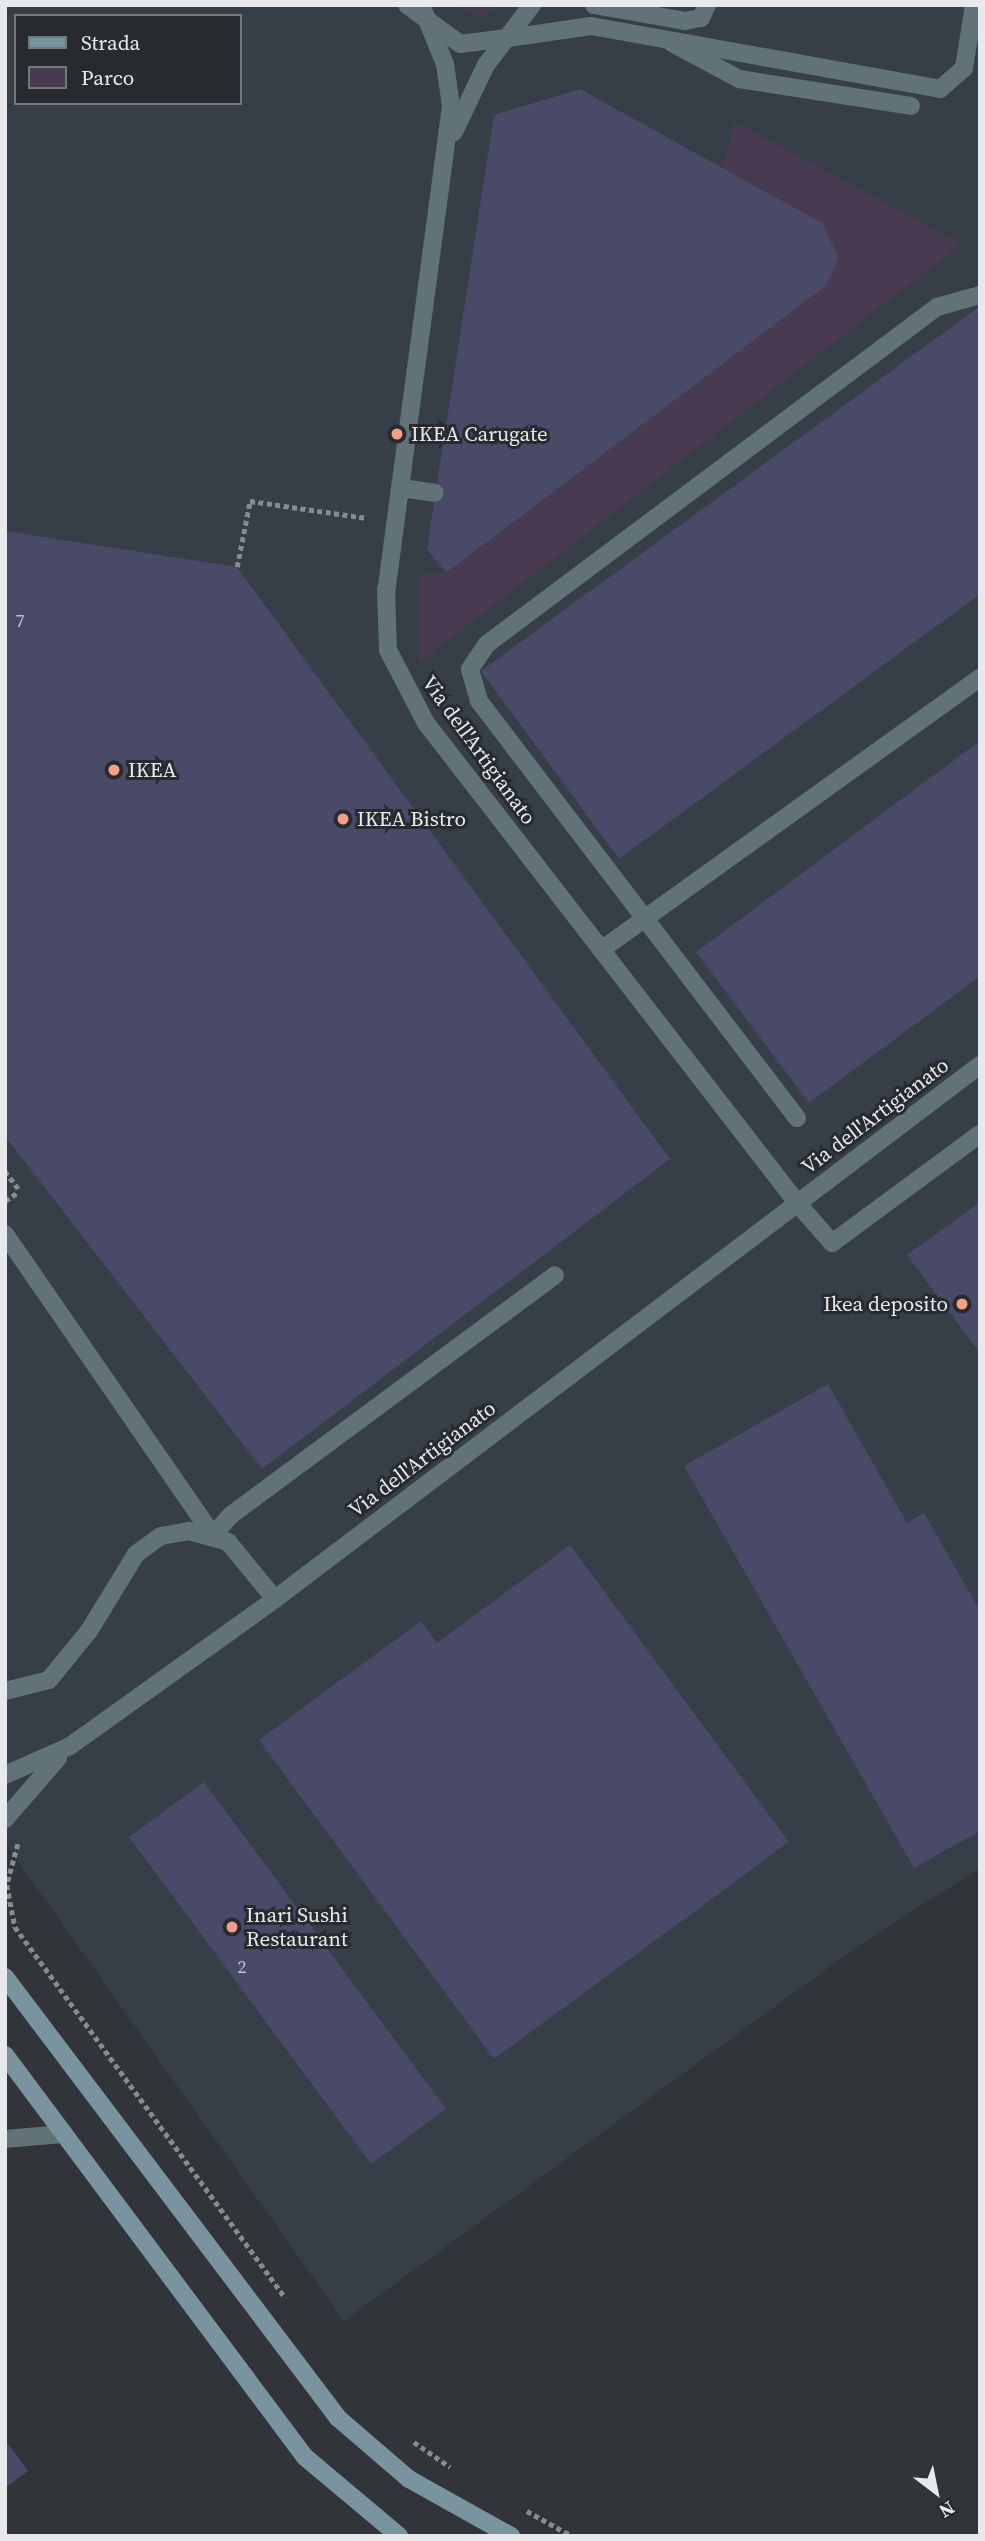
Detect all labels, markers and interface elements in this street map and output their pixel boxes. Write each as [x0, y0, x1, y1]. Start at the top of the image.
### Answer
legend [14, 14, 242, 105]
text: Strada [81, 28, 140, 57]
text: Parco [81, 63, 134, 92]
place label: IKEA Carugate [411, 421, 548, 447]
marker: IKEA Carugate [389, 426, 405, 442]
house number: 7 [16, 610, 24, 632]
street label: Via dell'Artigianato [417, 671, 541, 829]
place label: IKEA [128, 757, 176, 783]
marker: IKEA [106, 762, 122, 778]
place label: IKEA Bistro [357, 806, 466, 832]
marker: IKEA Bistro [335, 811, 351, 827]
street label: Via dell'Artigianato [796, 1052, 954, 1180]
place label: Ikea deposito [823, 1291, 948, 1317]
marker: Ikea deposito [954, 1296, 970, 1312]
street label: Via dell'Artigianato [343, 1395, 501, 1523]
place label: Inari Sushi Restaurant [246, 1902, 348, 1952]
marker: Inari Sushi Restaurant [224, 1919, 240, 1935]
house number: 2 [238, 1956, 246, 1978]
north arrow [901, 2457, 971, 2527]
text: N [934, 2495, 960, 2525]

